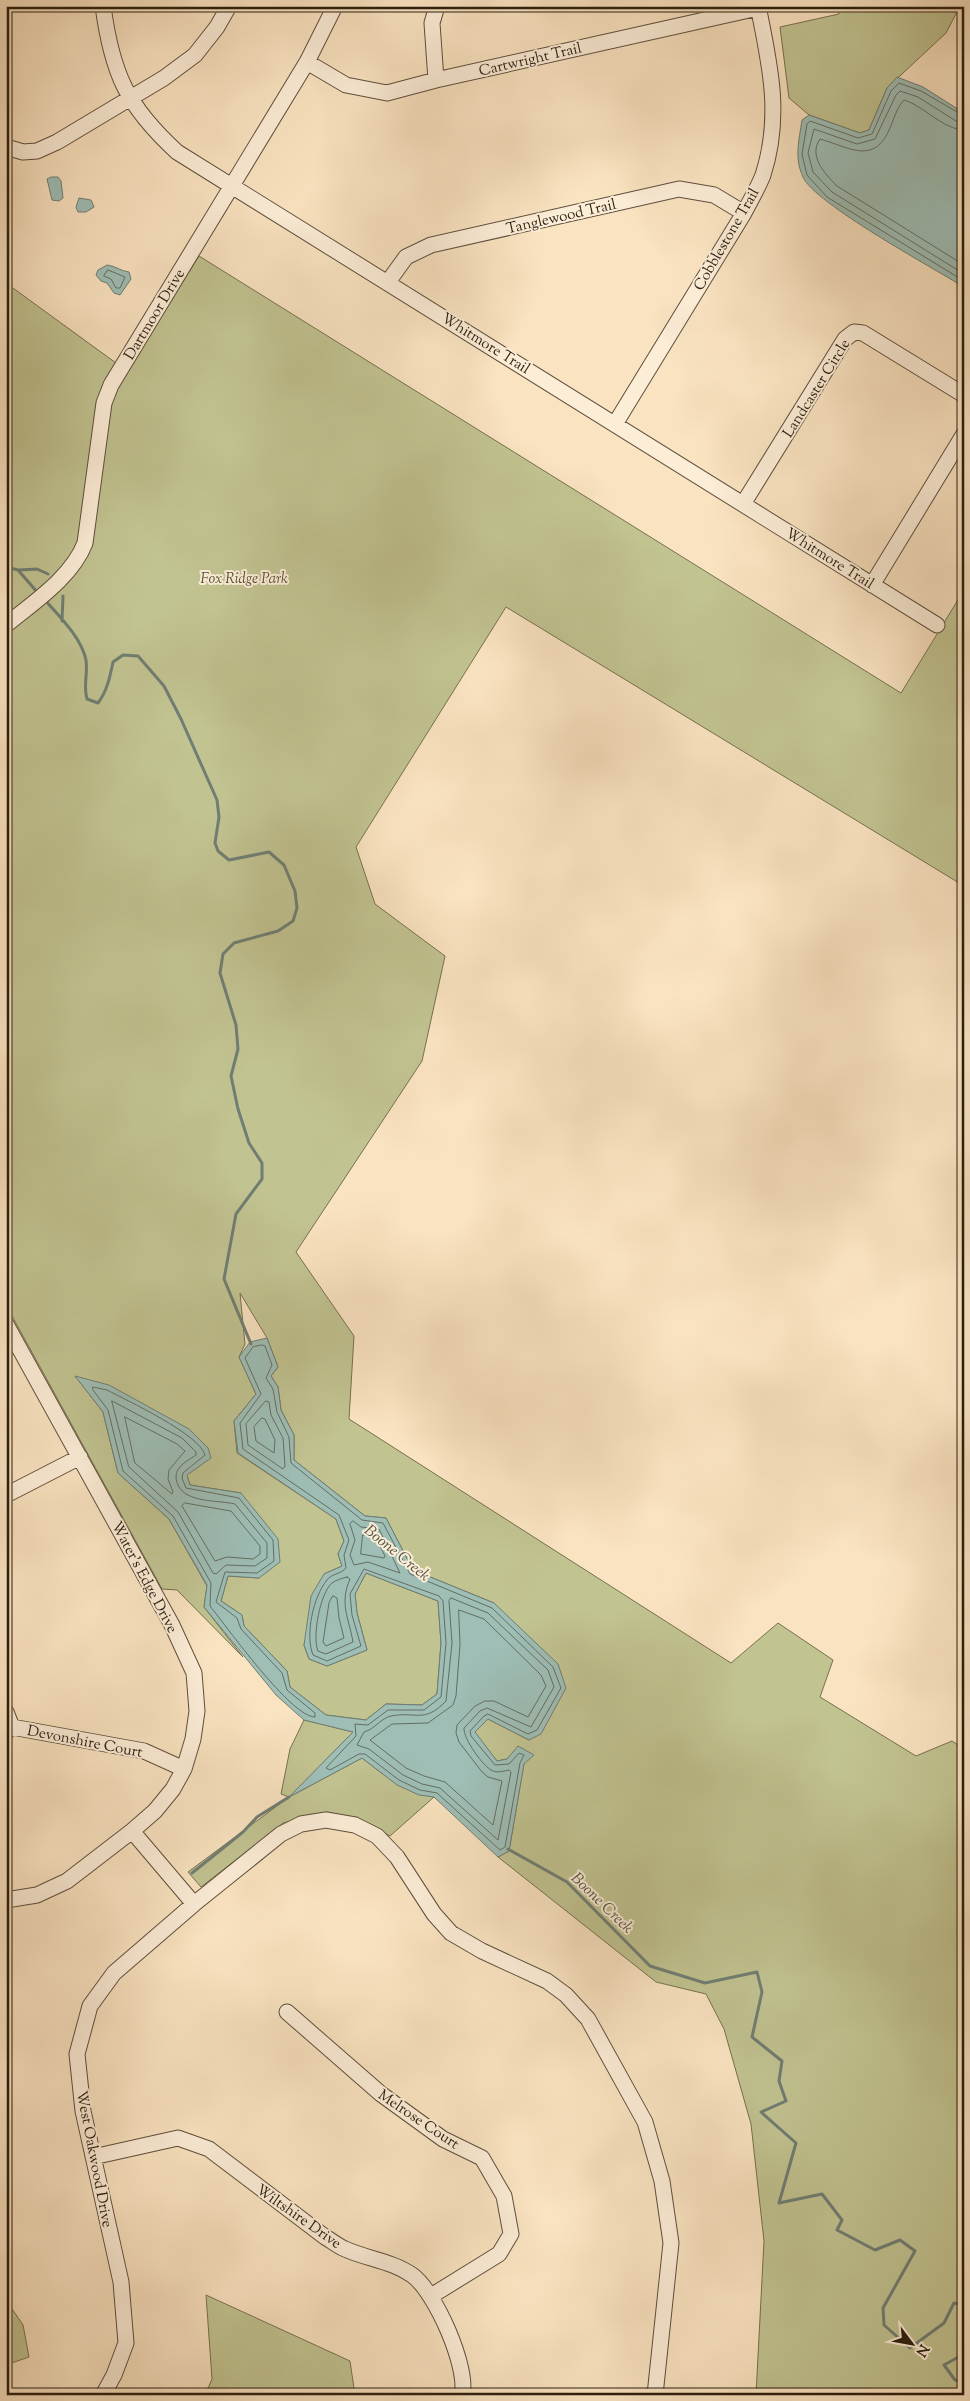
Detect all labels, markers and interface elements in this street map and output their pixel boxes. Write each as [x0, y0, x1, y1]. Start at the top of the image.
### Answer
street label: Cartwright Trail [477, 38, 584, 82]
street label: Cobblestone Trail [689, 185, 765, 295]
street label: Tanglewood Trail [504, 195, 618, 240]
street label: Dartmoor Drive [120, 265, 191, 364]
street label: Whitmore Trail [437, 309, 534, 380]
street label: Landcaster Circle [778, 335, 856, 442]
street label: Whitmore Trail [781, 524, 878, 595]
park label: Fox Ridge Park [200, 569, 288, 590]
street label: Water’s Edge Drive [105, 1518, 182, 1637]
water label: Boone Creek [358, 1520, 434, 1588]
street label: Devonshire Court [25, 1721, 144, 1764]
water label: Boone Creek [565, 1868, 638, 1940]
street label: Melrose Court [373, 2085, 463, 2155]
street label: West Oakwood Drive [70, 2089, 117, 2229]
street label: Wiltshire Drive [251, 2180, 345, 2255]
north arrow [888, 2318, 938, 2368]
text: N [910, 2340, 933, 2360]

